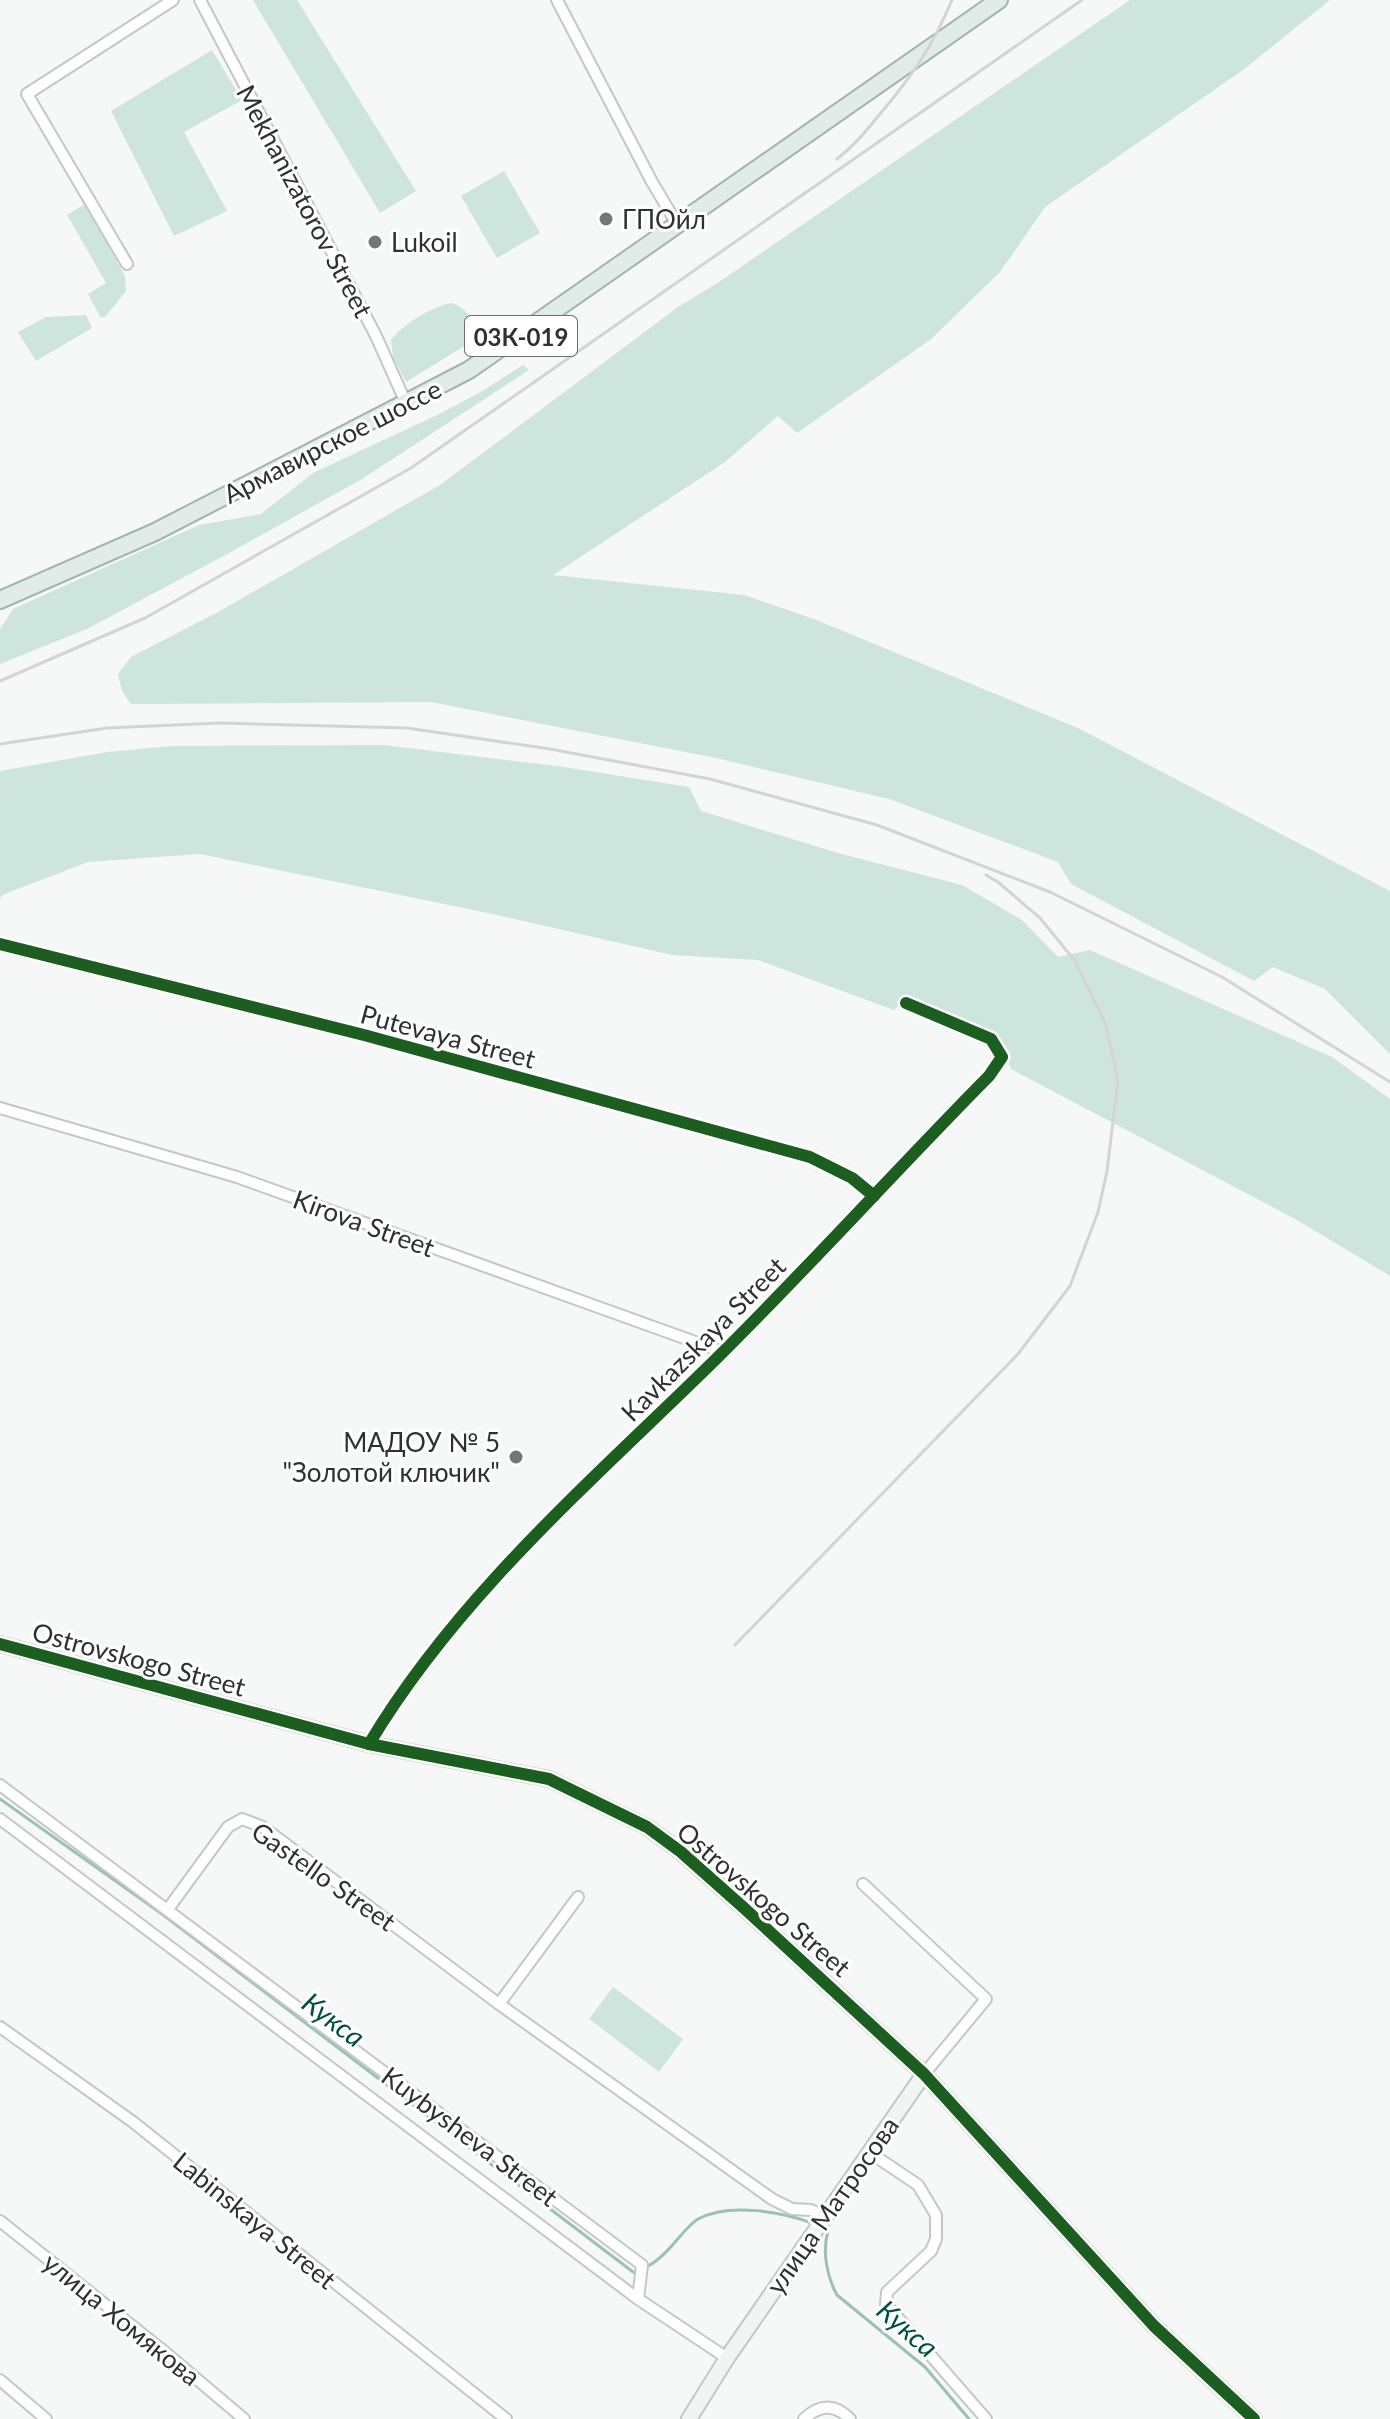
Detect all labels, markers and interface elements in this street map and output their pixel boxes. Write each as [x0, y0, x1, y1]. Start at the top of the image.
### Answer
street label: Mekhanizatorov Street [230, 79, 380, 323]
place label: ГПОйл [622, 203, 706, 235]
marker: ГПОйл [597, 210, 615, 228]
place label: Lukoil [391, 226, 458, 258]
marker: Lukoil [366, 233, 384, 251]
road number: 03К-019 [465, 316, 577, 356]
street label: Армавирское шоссе [218, 372, 446, 510]
street label: Putevaya Street [357, 997, 540, 1075]
street label: Kirova Street [289, 1183, 440, 1264]
street label: Kavkazskaya Street [614, 1250, 792, 1428]
place label: МАДОУ № 5 "Золотой ключик" [282, 1426, 500, 1488]
marker: МАДОУ № 5 "Золотой ключик" [507, 1448, 525, 1466]
street label: Ostrovskogo Street [29, 1615, 250, 1703]
street label: Gastello Street [246, 1815, 403, 1938]
street label: Ostrovskogo Street [671, 1815, 858, 1983]
water label: Кукса [296, 1985, 372, 2053]
street label: Kuybysheva Street [376, 2059, 565, 2213]
street label: улица Матросова [759, 2110, 905, 2300]
street label: Labinskaya Street [167, 2145, 343, 2296]
street label: улица Хомякова [37, 2246, 207, 2392]
water label: Кукса [871, 2292, 945, 2364]

